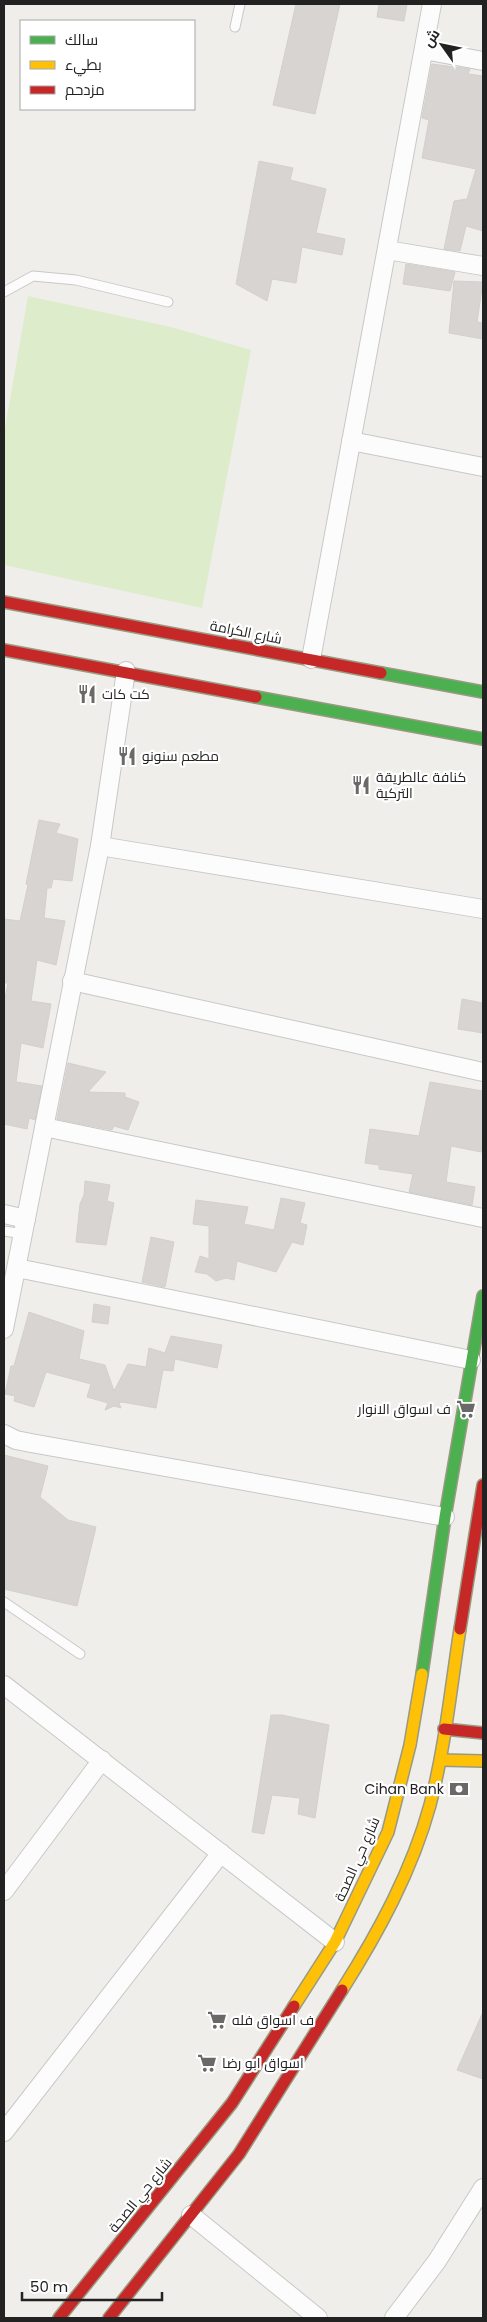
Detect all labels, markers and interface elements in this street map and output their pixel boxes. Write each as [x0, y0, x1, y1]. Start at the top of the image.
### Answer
legend [20, 20, 195, 110]
north arrow [417, 20, 467, 70]
text: ش [418, 25, 444, 51]
text: سالك [65, 29, 98, 50]
text: بطيء [65, 54, 102, 77]
text: مزدحم [65, 79, 105, 100]
street label: شارع الكرامة [208, 615, 284, 649]
restaurant icon: كت كات [76, 683, 98, 705]
place label: كت كات [102, 684, 150, 704]
restaurant icon: مطعم سنونو [116, 745, 138, 767]
place label: مطعم سنونو [142, 746, 219, 766]
place label: كنافة عالطريقة التركية [376, 767, 466, 803]
restaurant icon: كنافة عالطريقة التركية [350, 774, 372, 796]
supermarket icon: ف اسواق الانوار [455, 1398, 477, 1420]
place label: ف اسواق الانوار [357, 1399, 451, 1419]
bank icon: Cihan Bank [448, 1778, 470, 1800]
place label: Cihan Bank [364, 1779, 445, 1799]
street label: شارع حي الصحة [329, 1813, 386, 1905]
supermarket icon: ف اسواق فله [206, 2009, 228, 2031]
place label: ف اسواق فله [232, 2010, 314, 2030]
supermarket icon: اسواق ابو رضا [196, 2052, 218, 2074]
place label: اسواق ابو رضا [222, 2053, 304, 2073]
street label: شارع حي الصحة [104, 2153, 178, 2238]
scale bar [22, 2270, 162, 2302]
text: 50 m [30, 2276, 68, 2297]

